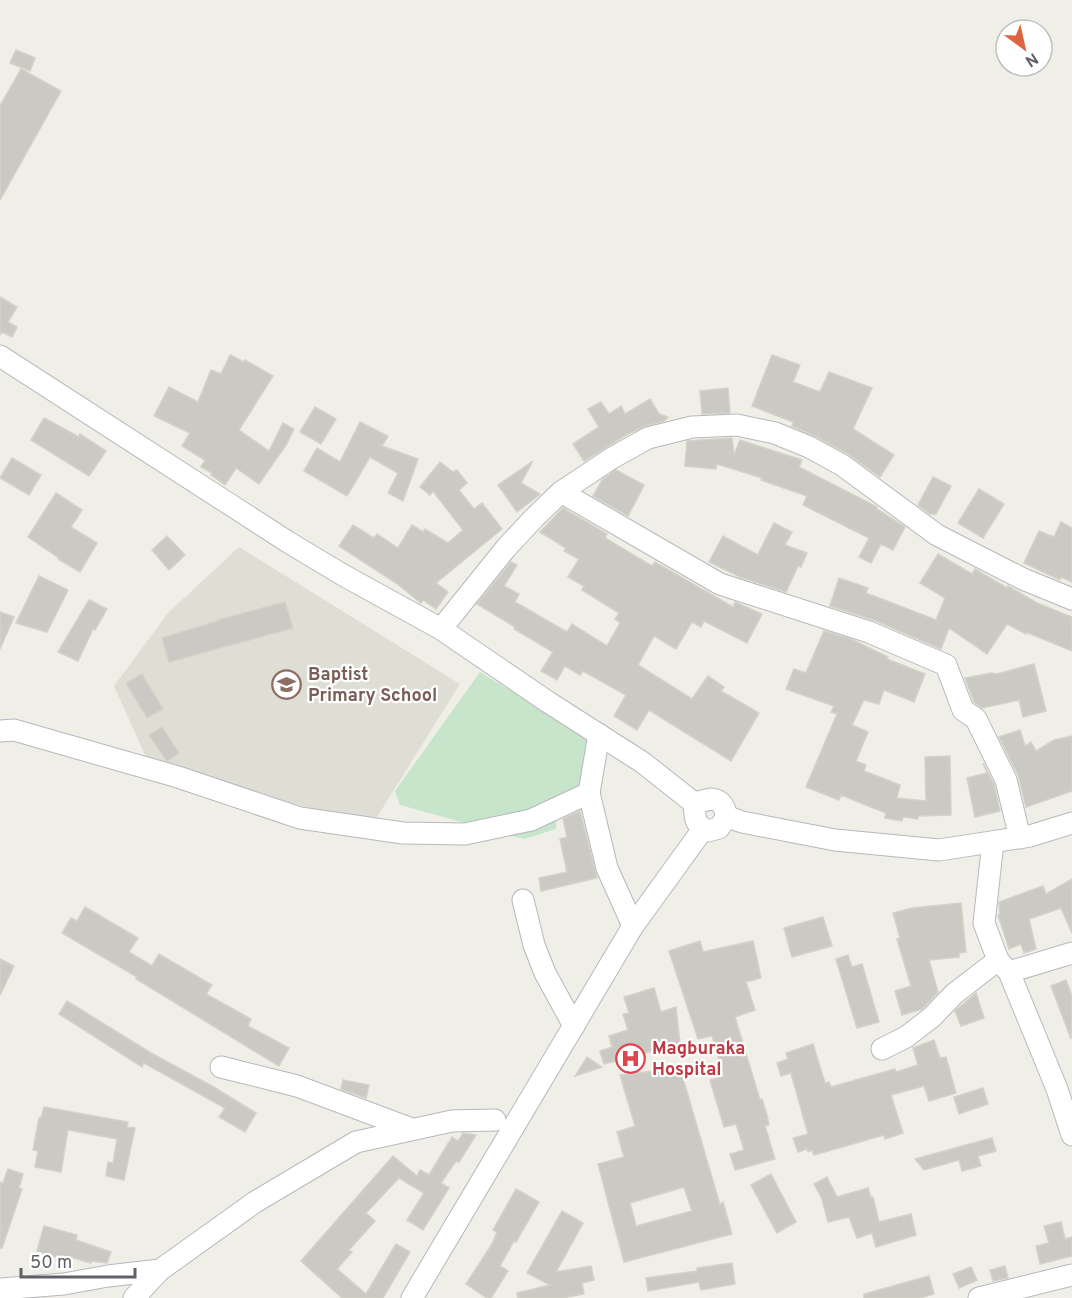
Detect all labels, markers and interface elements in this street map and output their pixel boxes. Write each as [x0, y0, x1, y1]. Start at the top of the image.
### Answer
north arrow [994, 18, 1054, 78]
text: N [1021, 47, 1041, 70]
place label: Baptist Primary School [308, 664, 437, 708]
school or university icon: Baptist Primary School [271, 669, 303, 701]
place label: Magburaka Hospital [652, 1038, 745, 1082]
hospital icon: Magburaka Hospital [615, 1043, 647, 1075]
scale bar [21, 1241, 135, 1279]
text: 50 m [30, 1252, 72, 1275]

